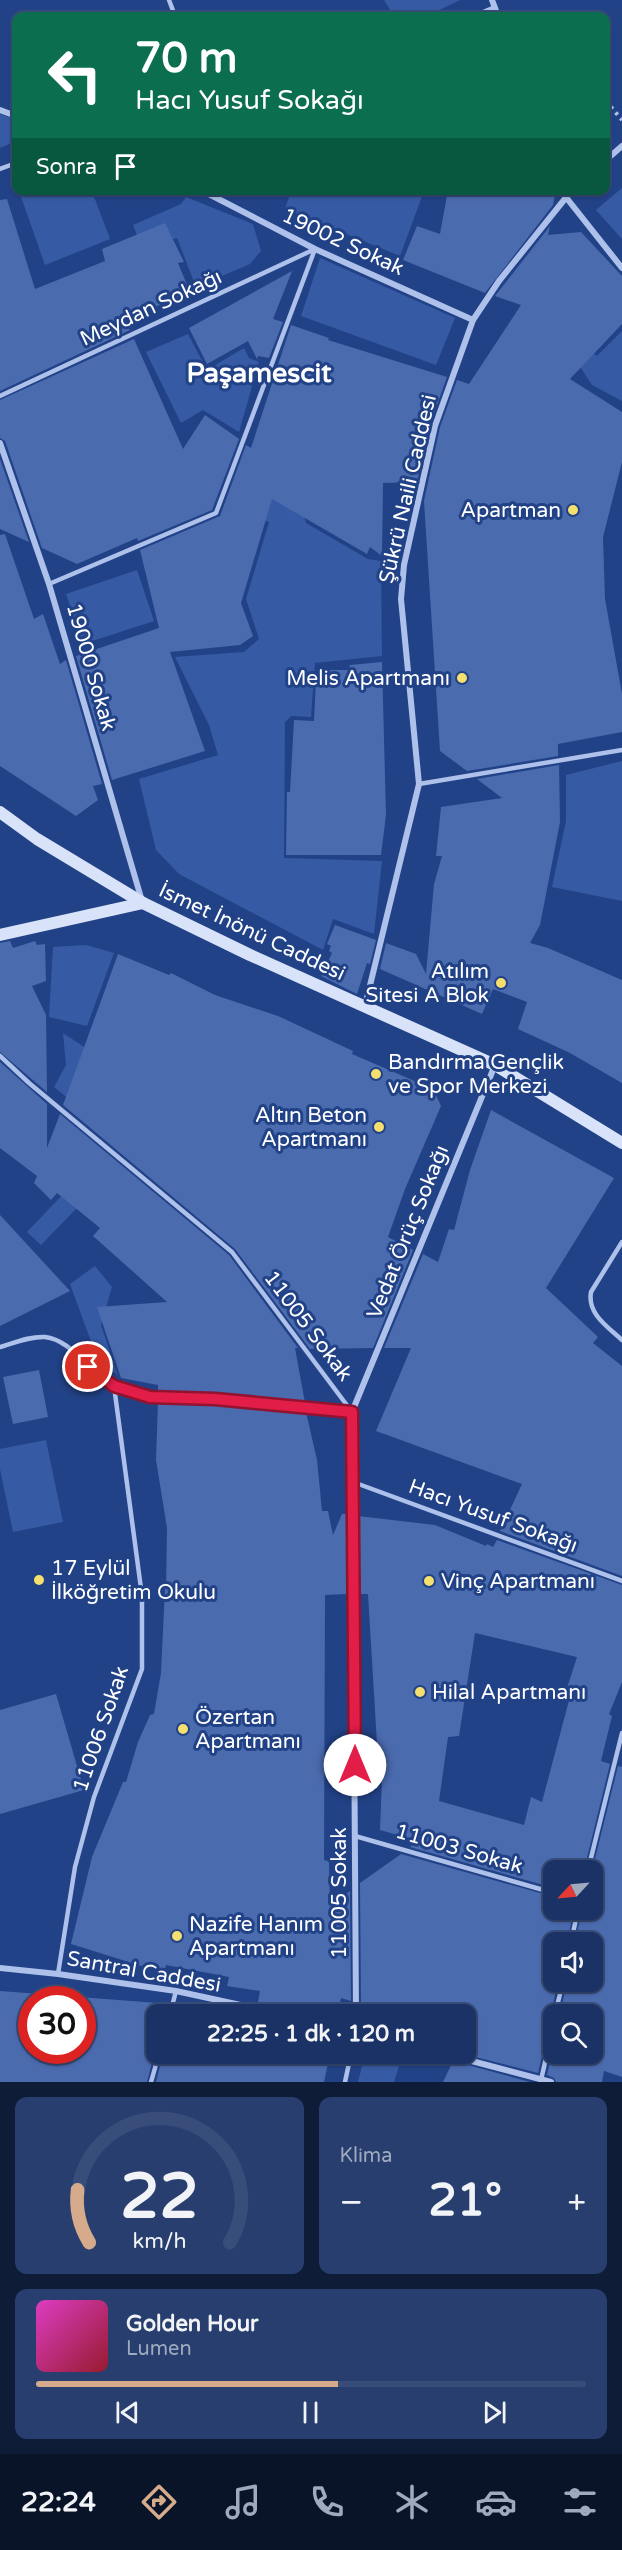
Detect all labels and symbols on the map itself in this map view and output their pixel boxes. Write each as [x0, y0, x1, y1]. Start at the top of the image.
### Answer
street label: 19002 Sokak [278, 203, 408, 281]
street label: Meydan Sokağı [76, 264, 226, 352]
district label: Paşamescit [186, 357, 332, 390]
street label: Şükrü Naili Caddesi [374, 392, 442, 586]
place label: Apartman [460, 498, 561, 523]
marker: Apartman [566, 503, 580, 517]
street label: 19000 Sokak [61, 600, 121, 734]
place label: Melis Apartmanı [286, 666, 450, 691]
marker: Melis Apartmanı [455, 671, 469, 685]
street label: İsmet İnönü Caddesi [155, 878, 349, 986]
place label: Atılım Sitesi A Blok [365, 959, 489, 1008]
marker: Atılım Sitesi A Blok [494, 976, 508, 990]
place label: Bandırma Gençlik ve Spor Merkezi [388, 1050, 564, 1099]
marker: Bandırma Gençlik ve Spor Merkezi [369, 1067, 383, 1081]
place label: Altın Beton Apartmanı [255, 1103, 367, 1152]
marker: Altın Beton Apartmanı [372, 1120, 386, 1134]
street label: Vedat Örüç Sokağı [362, 1141, 454, 1323]
street label: 11005 Sokak [258, 1266, 358, 1386]
pin [62, 1341, 113, 1392]
street label: Hacı Yusuf Sokağı [405, 1474, 581, 1558]
place label: 17 Eylül İlköğretim Okulu [51, 1556, 216, 1605]
place label: Vinç Apartmanı [441, 1569, 595, 1594]
marker: 17 Eylül İlköğretim Okulu [32, 1573, 46, 1587]
marker: Vinç Apartmanı [422, 1574, 436, 1588]
street label: 11006 Sokak [68, 1663, 134, 1795]
place label: Hilal Apartmanı [432, 1680, 586, 1705]
marker: Hilal Apartmanı [413, 1685, 427, 1699]
place label: Özertan Apartmanı [195, 1705, 301, 1754]
marker: Özertan Apartmanı [176, 1722, 190, 1736]
position arrow [323, 1733, 387, 1797]
street label: 11003 Sokak [392, 1819, 526, 1879]
street label: 11005 Sokak [327, 1827, 352, 1959]
north arrow [543, 1860, 603, 1920]
place label: Nazife Hanım Apartmanı [189, 1912, 323, 1961]
marker: Nazife Hanım Apartmanı [170, 1929, 184, 1943]
street label: Santral Caddesi [65, 1946, 223, 1998]
speed limit sign: 30 [18, 1986, 96, 2064]

